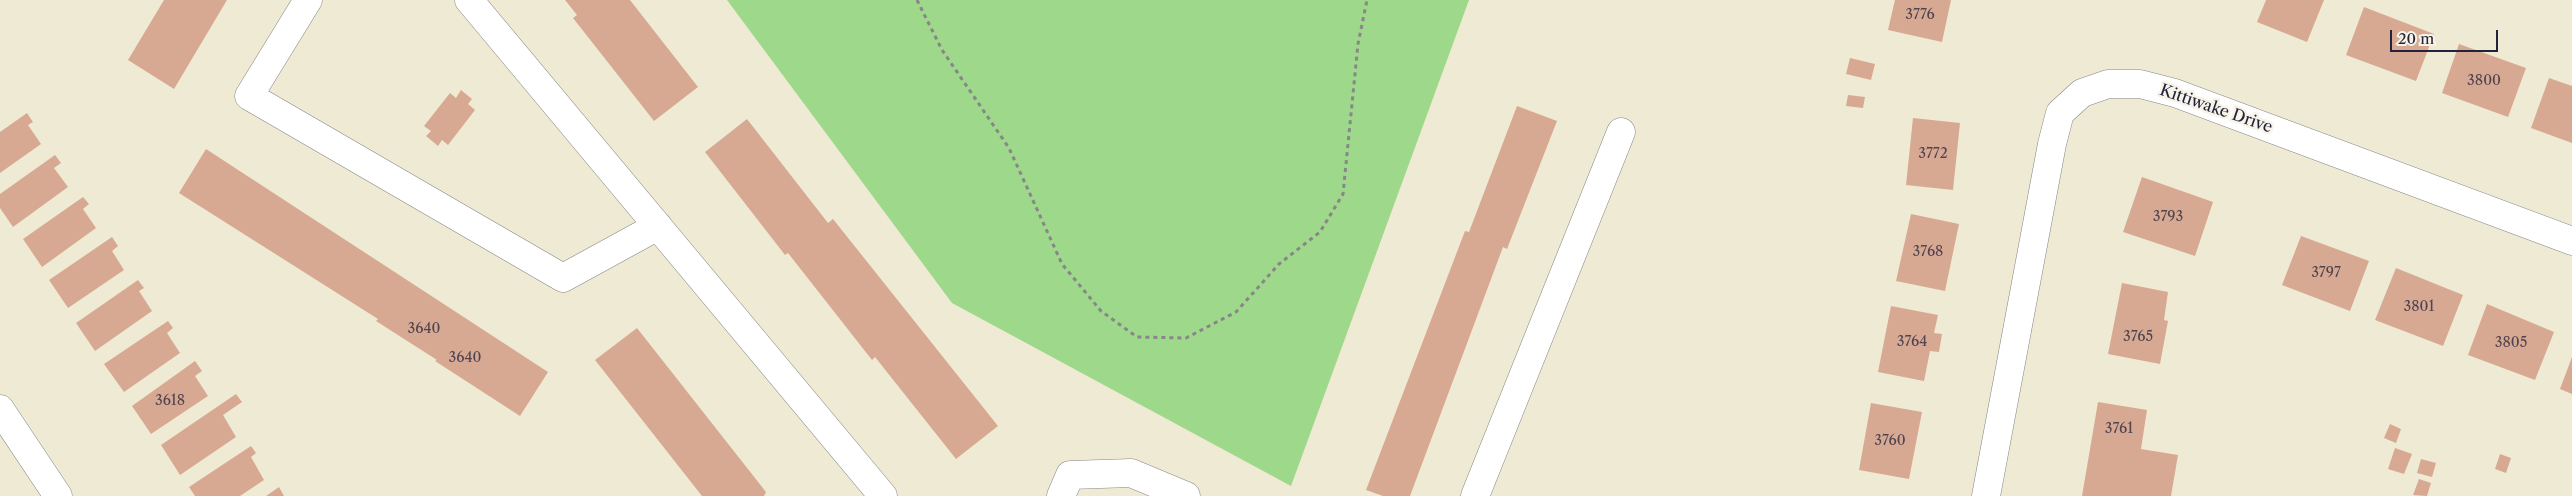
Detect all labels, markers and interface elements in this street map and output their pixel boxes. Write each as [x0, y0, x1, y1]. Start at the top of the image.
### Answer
house number: 3776 [1905, 7, 1935, 23]
scale bar [2392, 20, 2500, 52]
text: 20 m [2398, 29, 2434, 48]
house number: 3800 [2467, 73, 2501, 89]
street label: Kittiwake Drive [2157, 81, 2275, 137]
house number: 3772 [1918, 146, 1948, 162]
house number: 3793 [2153, 209, 2183, 225]
house number: 3768 [1913, 244, 1943, 260]
house number: 3797 [2311, 265, 2341, 281]
house number: 3801 [2404, 299, 2434, 315]
house number: 3640 [408, 321, 440, 337]
house number: 3765 [2123, 329, 2153, 345]
house number: 3764 [1897, 334, 1927, 350]
house number: 3805 [2495, 335, 2527, 351]
house number: 3640 [449, 350, 481, 366]
house number: 3618 [155, 393, 185, 409]
house number: 3761 [2105, 421, 2133, 437]
house number: 3760 [1874, 433, 1906, 449]

